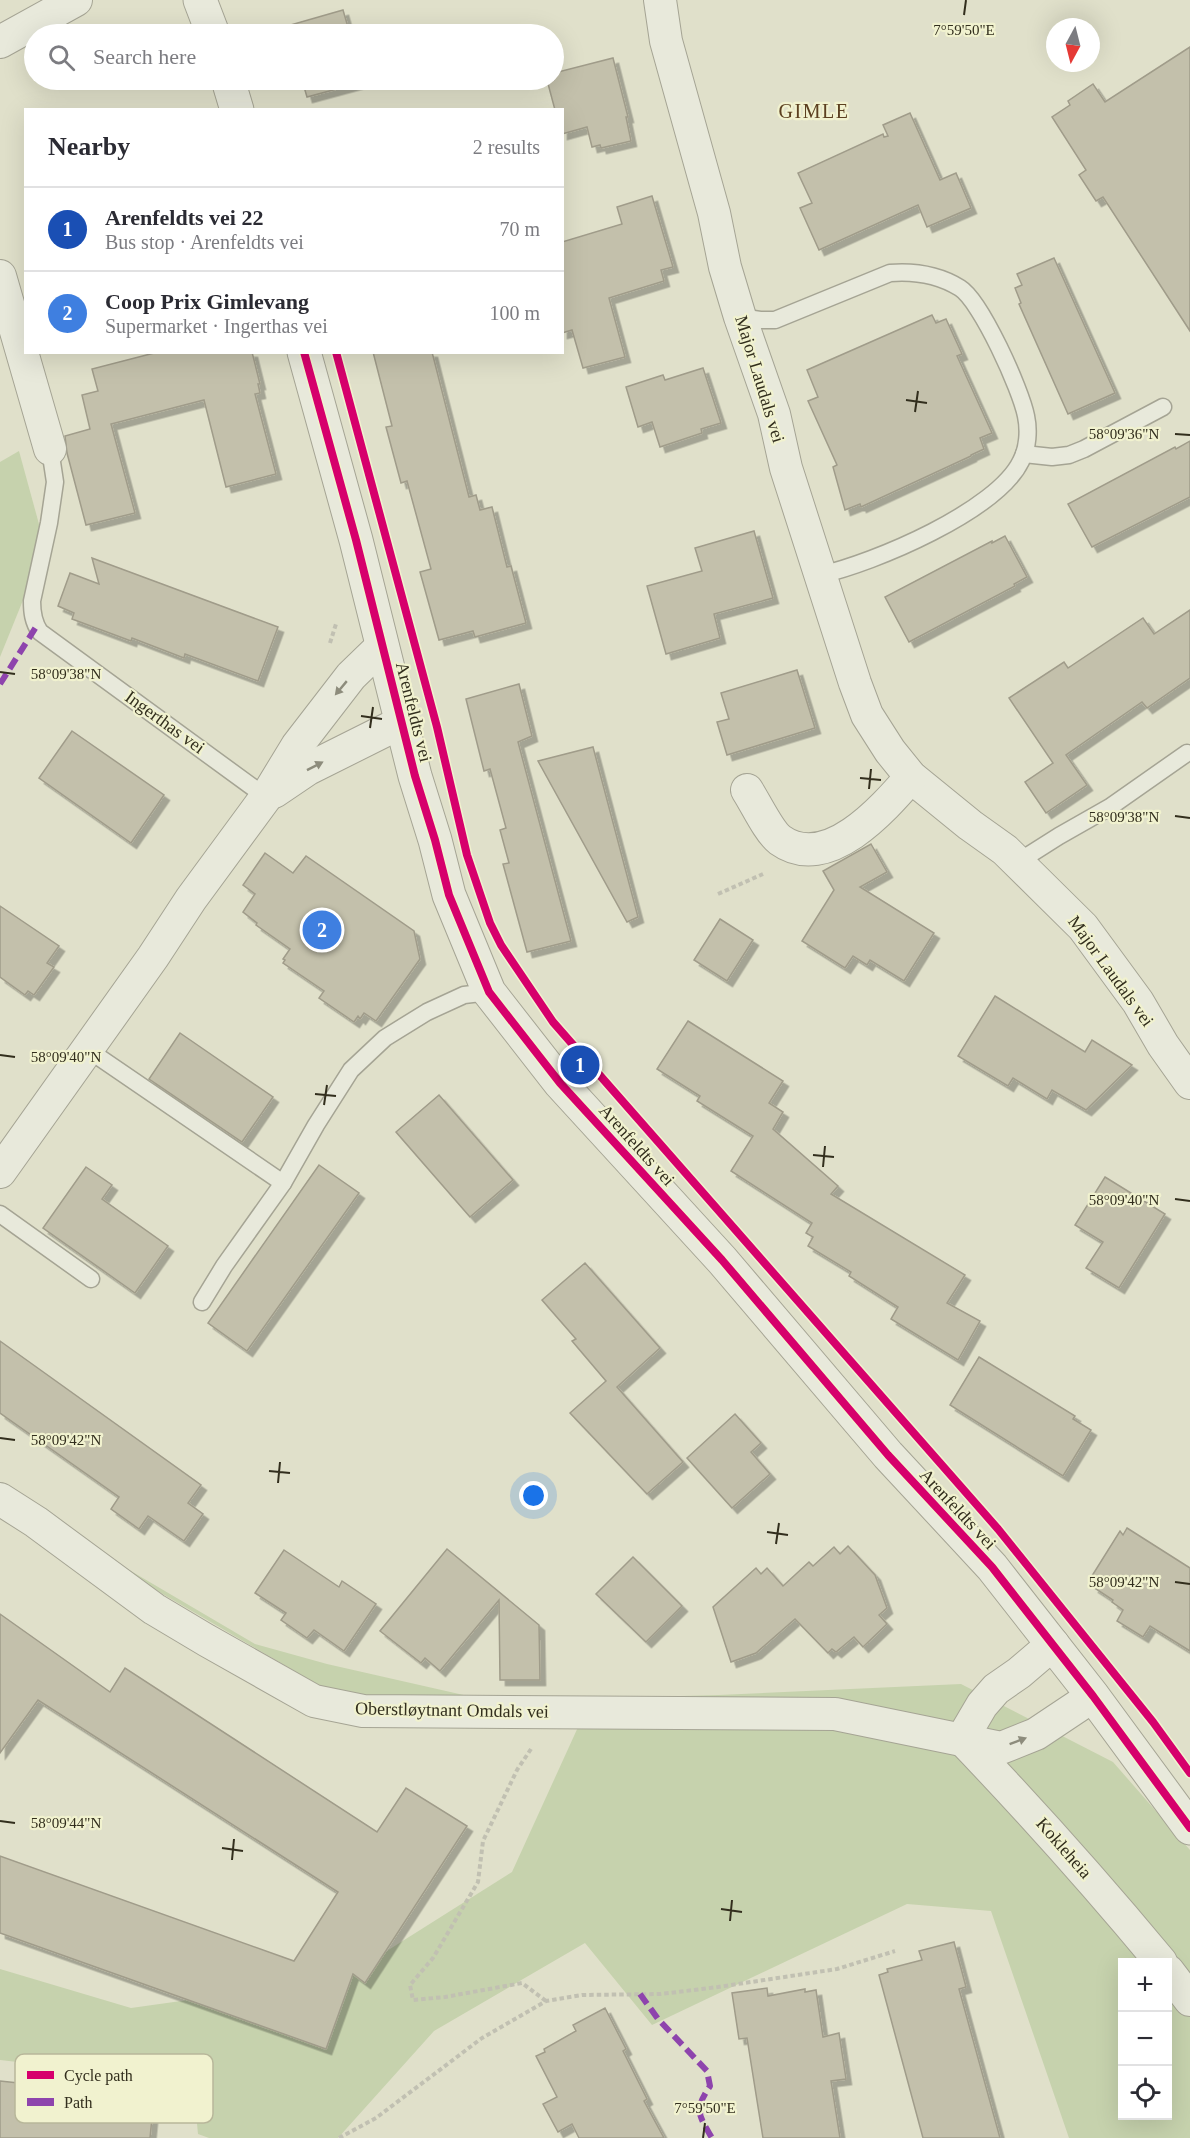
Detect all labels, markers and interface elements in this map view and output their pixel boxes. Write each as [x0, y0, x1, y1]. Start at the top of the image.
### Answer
north arrow [1046, 18, 1100, 72]
text: 7°59'50"E [933, 22, 995, 38]
search box [24, 24, 564, 90]
icon: search [45, 41, 78, 74]
text: Search here [93, 44, 196, 69]
district label: GIMLE [779, 100, 849, 122]
text: Nearby [48, 132, 130, 161]
text: 2 results [473, 136, 540, 158]
text: Arenfeldts vei 22 [105, 205, 263, 230]
text: 1 [63, 218, 73, 240]
text: 70 m [499, 218, 540, 240]
text: Bus stop · Arenfeldts vei [105, 231, 304, 253]
text: Coop Prix Gimlevang [105, 289, 309, 314]
text: 2 [63, 302, 73, 324]
text: 100 m [489, 302, 540, 324]
street label: Major Laudals vei [731, 313, 789, 445]
text: Supermarket · Ingerthas vei [105, 315, 328, 337]
text: 58°09'36"N [1089, 426, 1159, 442]
street label: Arenfeldts vei [392, 660, 436, 764]
text: 58°09'38"N [31, 666, 101, 682]
one-way arrow [335, 680, 348, 696]
street label: Ingerthas vei [121, 686, 209, 758]
one-way arrow [307, 761, 324, 771]
text: 58°09'38"N [1089, 809, 1159, 825]
pin: 2 [302, 908, 342, 952]
street label: Major Laudals vei [1064, 912, 1158, 1030]
pin: 1 [560, 1042, 600, 1088]
text: 58°09'40"N [31, 1049, 101, 1065]
street label: Arenfeldts vei [595, 1100, 679, 1190]
text: 58°09'40"N [1089, 1192, 1159, 1208]
text: 58°09'42"N [31, 1432, 101, 1448]
street label: Arenfeldts vei [916, 1465, 1000, 1553]
your location [519, 1481, 548, 1510]
text: 58°09'42"N [1089, 1574, 1159, 1590]
street label: Oberstløytnant Omdals vei [355, 1698, 549, 1722]
one-way arrow [1009, 1736, 1027, 1745]
street label: Kokleheia [1032, 1814, 1096, 1882]
text: 58°09'44"N [31, 1815, 101, 1831]
map controls [1118, 1958, 1172, 2120]
button: + [1118, 1958, 1172, 2012]
button: − [1118, 2012, 1172, 2066]
legend [15, 2054, 213, 2123]
button: locate [1118, 2066, 1172, 2120]
text: Cycle path [64, 2067, 133, 2085]
text: Path [64, 2094, 92, 2111]
text: 7°59'50"E [674, 2100, 736, 2116]

